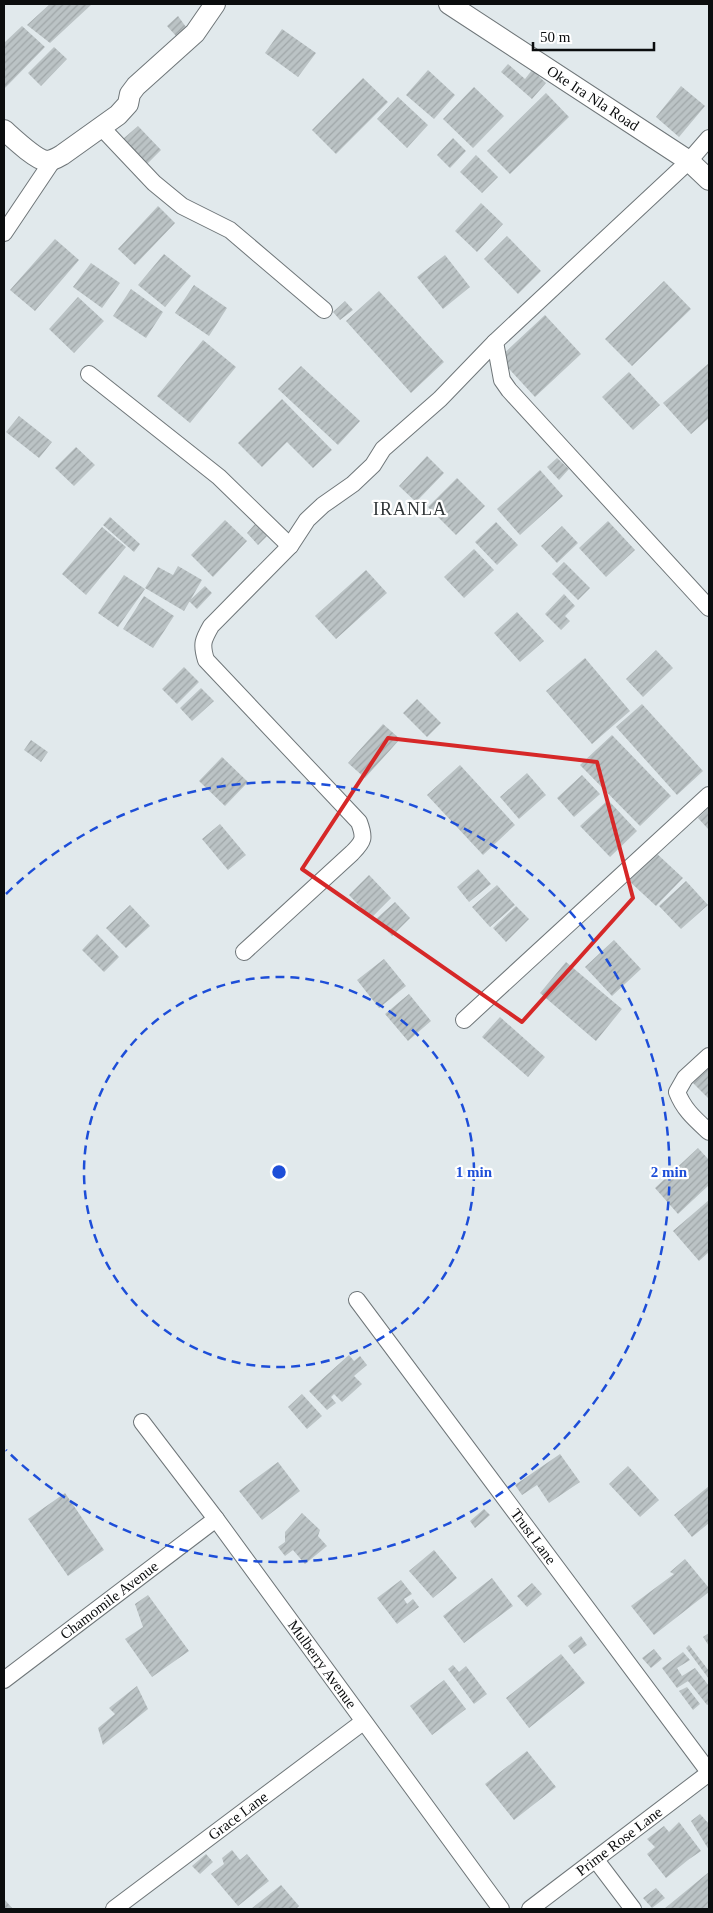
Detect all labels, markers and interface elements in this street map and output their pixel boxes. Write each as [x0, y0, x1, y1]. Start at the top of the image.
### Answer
scale bar [533, 20, 654, 52]
text: 50 m [540, 29, 571, 45]
street label: Oke Ira Nla Road [544, 62, 642, 134]
district label: IRANLA [373, 499, 447, 519]
centre of rings [270, 1163, 288, 1181]
text: 1 min [456, 1164, 493, 1180]
text: 2 min [651, 1164, 688, 1180]
street label: Trust Lane [508, 1506, 559, 1568]
street label: Chamomile Avenue [57, 1558, 161, 1642]
street label: Mulberry Avenue [285, 1617, 360, 1712]
street label: Grace Lane [205, 1788, 271, 1843]
street label: Prime Rose Lane [573, 1803, 665, 1879]

